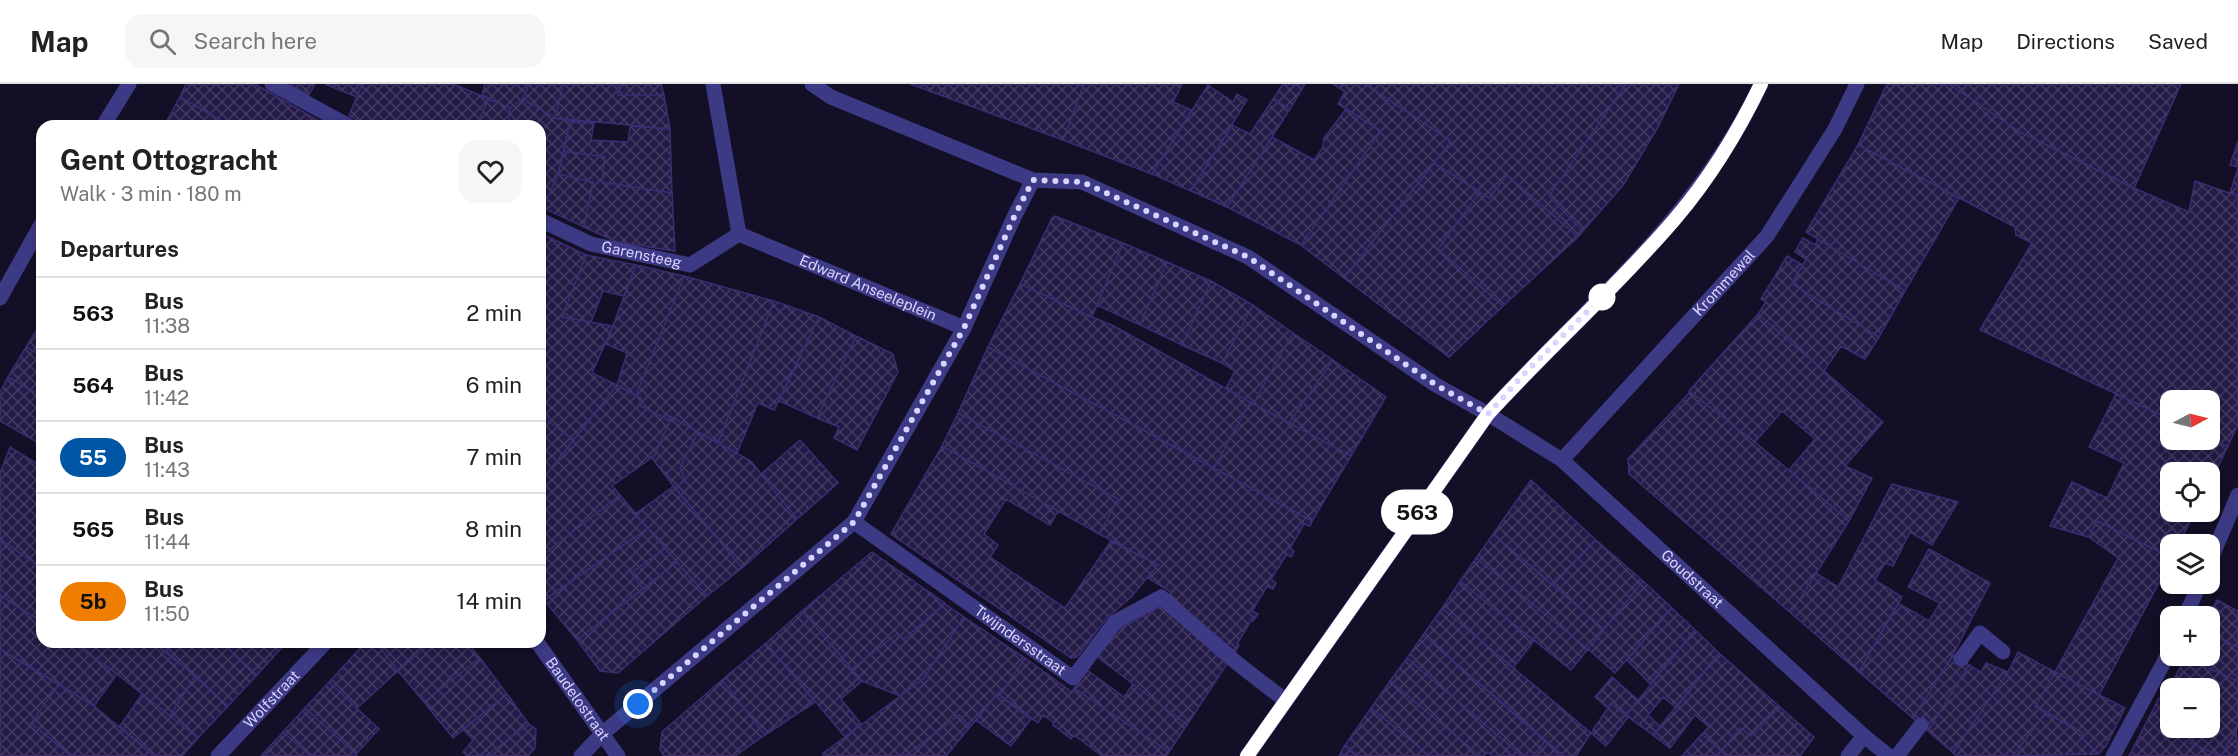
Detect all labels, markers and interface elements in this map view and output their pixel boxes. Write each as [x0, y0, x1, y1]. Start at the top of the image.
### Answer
search box [125, 14, 545, 68]
text: Map [30, 25, 89, 58]
icon: search [146, 25, 179, 58]
text: Search here [194, 28, 317, 54]
text: Map [1941, 29, 1983, 54]
text: Directions [2016, 29, 2115, 54]
text: Saved [2148, 29, 2208, 54]
button: heart [459, 140, 522, 203]
text: Gent Ottogracht [60, 143, 278, 176]
text: Walk · 3 min · 180 m [60, 182, 242, 206]
text: Departures [60, 236, 179, 262]
street label: Garensteeg [600, 237, 683, 271]
street label: Krommewal [1689, 246, 1758, 319]
street label: Edward Anseeleplein [797, 251, 939, 324]
unlabelled marker [1589, 284, 1615, 310]
text: Bus [144, 288, 184, 314]
text: 2 min [466, 300, 522, 326]
text: 563 [72, 301, 114, 326]
text: 11:38 [144, 314, 190, 338]
text: Bus [144, 360, 184, 386]
text: 6 min [466, 372, 522, 398]
text: 564 [72, 373, 114, 398]
text: 11:42 [144, 386, 189, 410]
north arrow [2160, 390, 2220, 450]
map controls [2160, 390, 2220, 738]
text: Bus [144, 432, 184, 458]
text: 7 min [466, 444, 522, 470]
text: 55 [79, 445, 107, 470]
text: 11:43 [144, 458, 190, 482]
button: locate [2160, 462, 2220, 522]
line badge: 563 [1382, 492, 1452, 532]
text: 563 [1396, 500, 1438, 525]
text: Bus [144, 504, 184, 530]
text: 8 min [465, 516, 522, 542]
text: 565 [72, 517, 114, 542]
text: 11:44 [144, 530, 190, 554]
button: layers [2160, 534, 2220, 594]
street label: Goudstraat [1658, 546, 1727, 611]
text: Bus [144, 576, 184, 602]
text: 14 min [457, 588, 522, 614]
text: 5b [80, 589, 106, 614]
text: 11:50 [144, 602, 190, 626]
street label: Twijndersstraat [971, 602, 1070, 678]
button: + [2160, 606, 2220, 666]
street label: Baudelostraat [543, 654, 613, 744]
street label: Wolfstraat [240, 667, 303, 731]
button: − [2160, 678, 2220, 738]
your location [623, 689, 653, 719]

